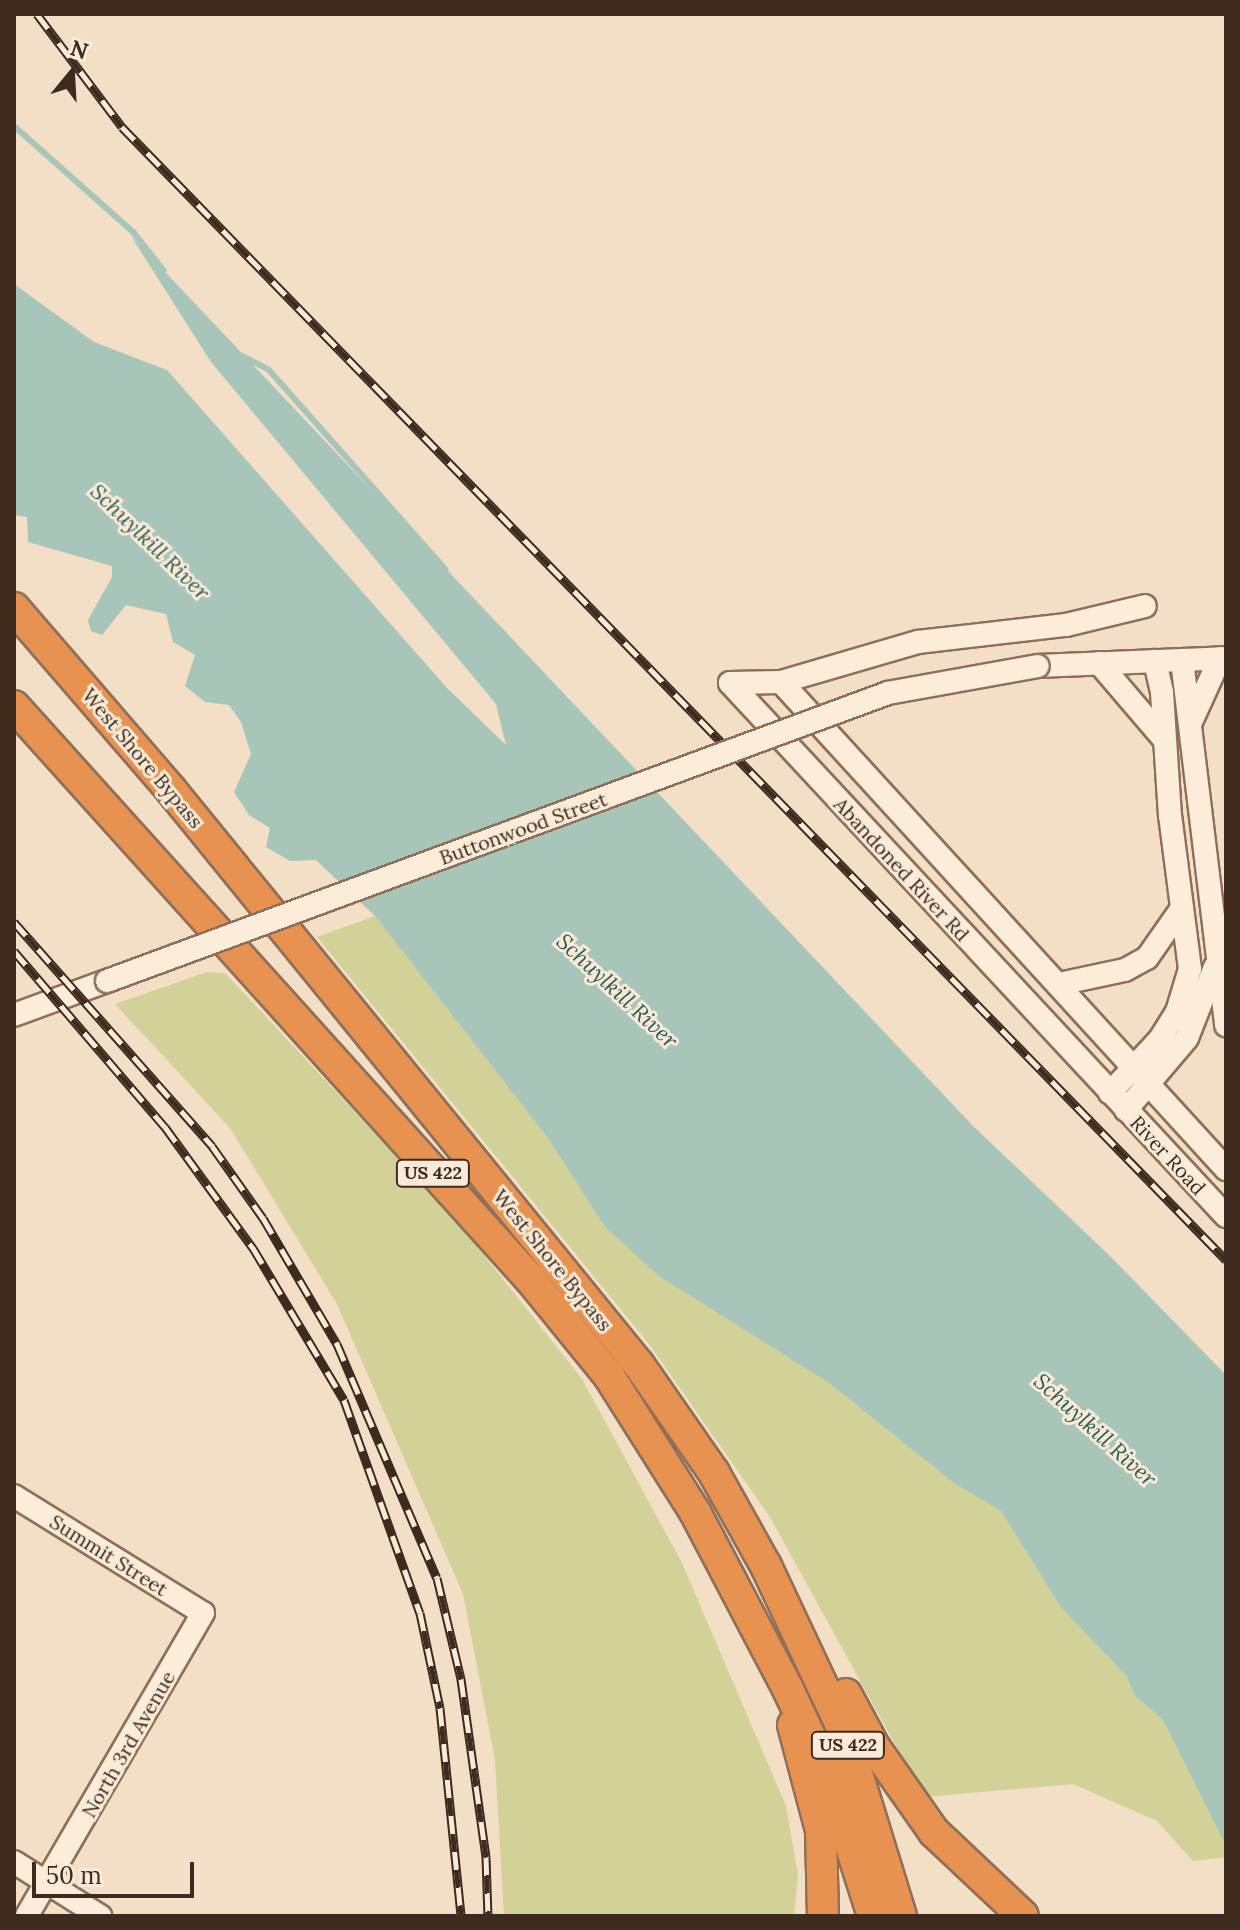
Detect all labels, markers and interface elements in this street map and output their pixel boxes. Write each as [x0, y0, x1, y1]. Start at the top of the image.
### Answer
north arrow [32, 32, 112, 112]
text: N [67, 33, 92, 65]
water label: Schuylkill River [85, 478, 215, 606]
street label: West Shore Bypass [77, 683, 209, 833]
street label: Buttonwood Street [436, 787, 610, 869]
street label: Abandoned River Rd [829, 792, 975, 946]
water label: Schuylkill River [551, 928, 683, 1054]
street label: River Road [1125, 1110, 1211, 1200]
road number: US 422 [395, 1159, 471, 1187]
street label: West Shore Bypass [488, 1184, 618, 1336]
water label: Schuylkill River [1028, 1368, 1162, 1492]
street label: Summit Street [46, 1509, 172, 1601]
street label: North 3rd Avenue [76, 1666, 180, 1822]
road number: US 422 [810, 1731, 886, 1759]
scale bar [36, 1846, 198, 1896]
text: 50 m [46, 1860, 102, 1891]

